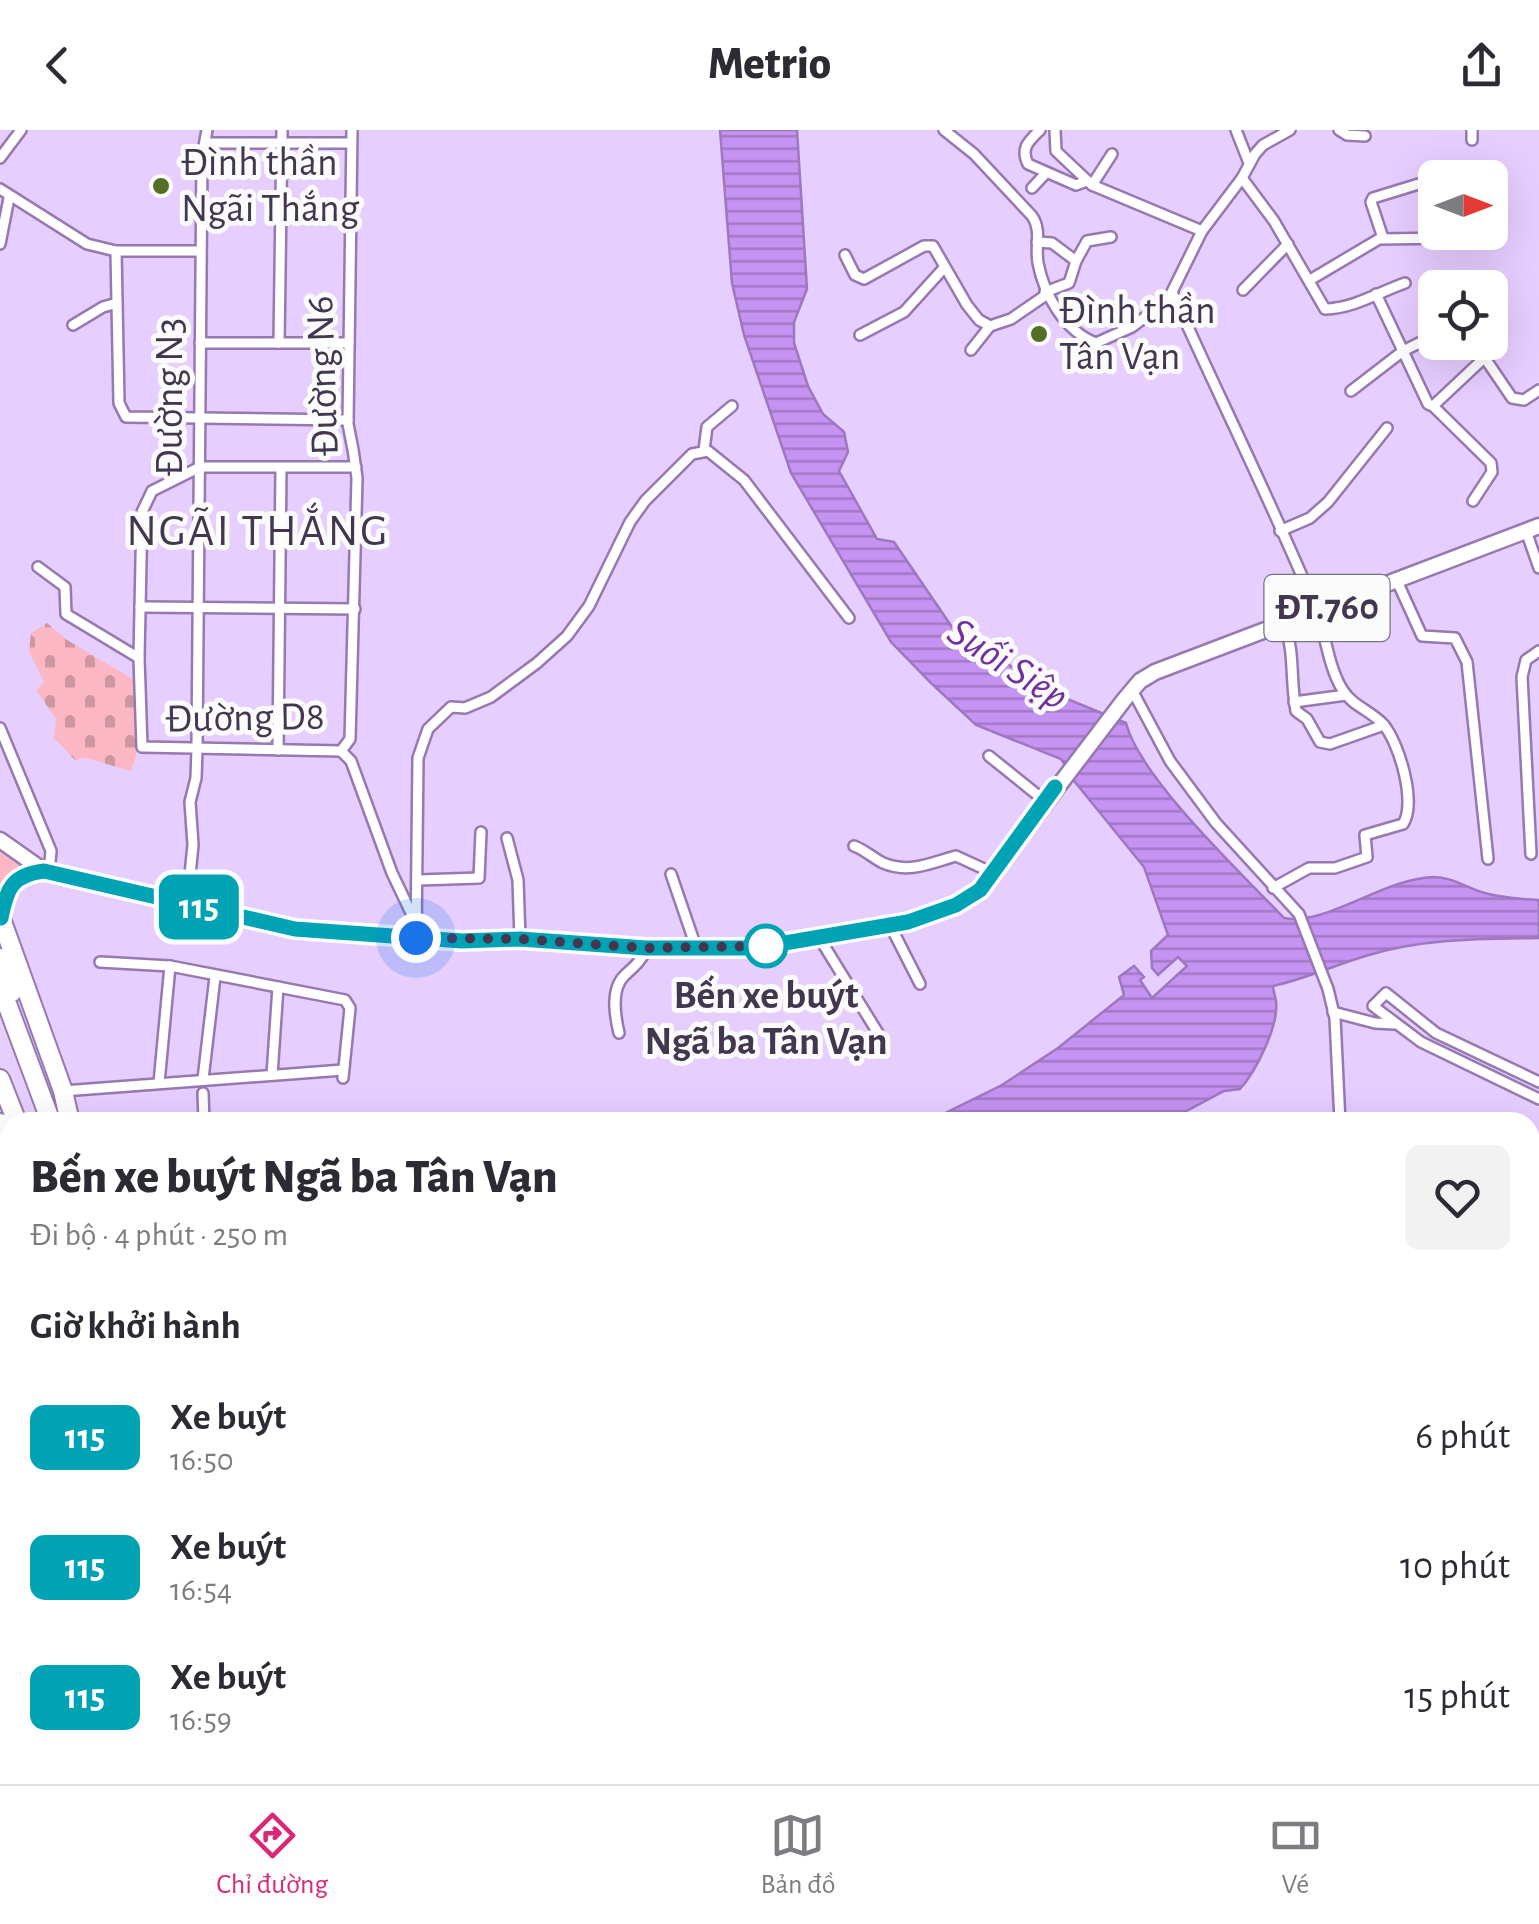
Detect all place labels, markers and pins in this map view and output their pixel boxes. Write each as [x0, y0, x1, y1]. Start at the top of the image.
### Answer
place label: Đình thần Ngãi Thắng [181, 143, 360, 229]
marker: Đình thần Ngãi Thắng [150, 175, 172, 197]
place label: Đình thần Tân Vạn [1059, 291, 1216, 377]
marker: Đình thần Tân Vạn [1028, 323, 1050, 345]
marker: Bến xe buýt Ngã ba Tân Vạn [745, 925, 787, 967]
place label: Bến xe buýt Ngã ba Tân Vạn [644, 975, 888, 1062]

